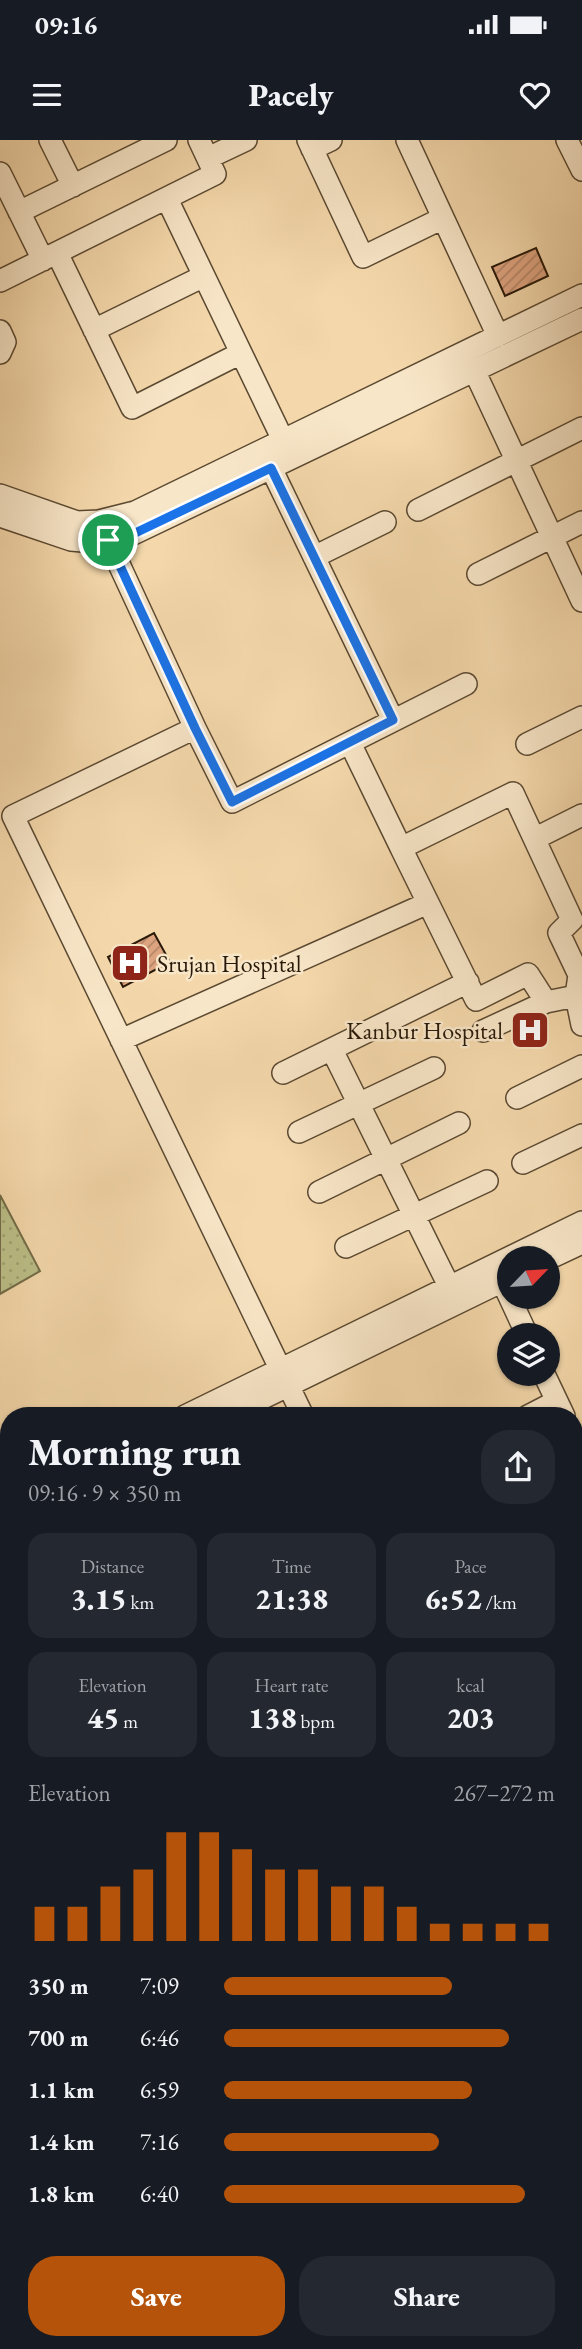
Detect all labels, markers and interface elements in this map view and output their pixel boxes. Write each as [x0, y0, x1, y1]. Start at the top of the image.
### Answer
text: 09:16 [35, 8, 97, 42]
text: Pacely [249, 74, 333, 116]
icon: menu [28, 76, 66, 114]
icon: heart [516, 76, 554, 114]
pin [78, 510, 138, 570]
icon: arrive [89, 521, 127, 559]
hospital icon: Srujan Hospital [109, 942, 151, 984]
place label: Srujan Hospital [157, 948, 302, 979]
hospital icon: Kanbur Hospital [509, 1009, 551, 1051]
place label: Kanbur Hospital [346, 1015, 503, 1046]
north arrow [497, 1246, 560, 1309]
map controls [497, 1246, 560, 1386]
button: layers [497, 1323, 560, 1386]
text: Morning run [28, 1427, 241, 1476]
button: share [481, 1430, 555, 1504]
text: 09:16 · 9 × 350 m [28, 1478, 181, 1508]
text: Distance [81, 1554, 144, 1579]
text: Time [272, 1554, 311, 1579]
text: Pace [455, 1554, 486, 1579]
text: 3.15 [71, 1579, 127, 1618]
text: 21:38 [255, 1579, 328, 1618]
text: 6:52 [424, 1579, 482, 1618]
text: km [127, 1590, 154, 1615]
text: /km [482, 1590, 517, 1615]
text: Elevation [78, 1673, 147, 1698]
text: Heart rate [255, 1673, 328, 1698]
text: kcal [456, 1673, 485, 1698]
text: 45 [87, 1698, 119, 1737]
text: 138 [248, 1698, 297, 1737]
text: 203 [446, 1698, 495, 1737]
text: m [119, 1709, 138, 1734]
text: bpm [297, 1709, 335, 1734]
text: Elevation [28, 1778, 111, 1808]
text: 267–272 m [454, 1778, 555, 1808]
text: 350 m [28, 1971, 89, 2001]
text: 7:09 [140, 1971, 179, 2001]
text: 700 m [28, 2023, 89, 2053]
text: 6:46 [140, 2023, 179, 2053]
text: 1.1 km [28, 2075, 95, 2105]
text: 6:59 [140, 2075, 179, 2105]
text: 1.4 km [28, 2127, 95, 2157]
text: 7:16 [140, 2127, 179, 2157]
text: 1.8 km [28, 2179, 95, 2209]
text: 6:40 [140, 2179, 179, 2209]
button: Save [28, 2256, 285, 2336]
button: Share [299, 2256, 555, 2336]

